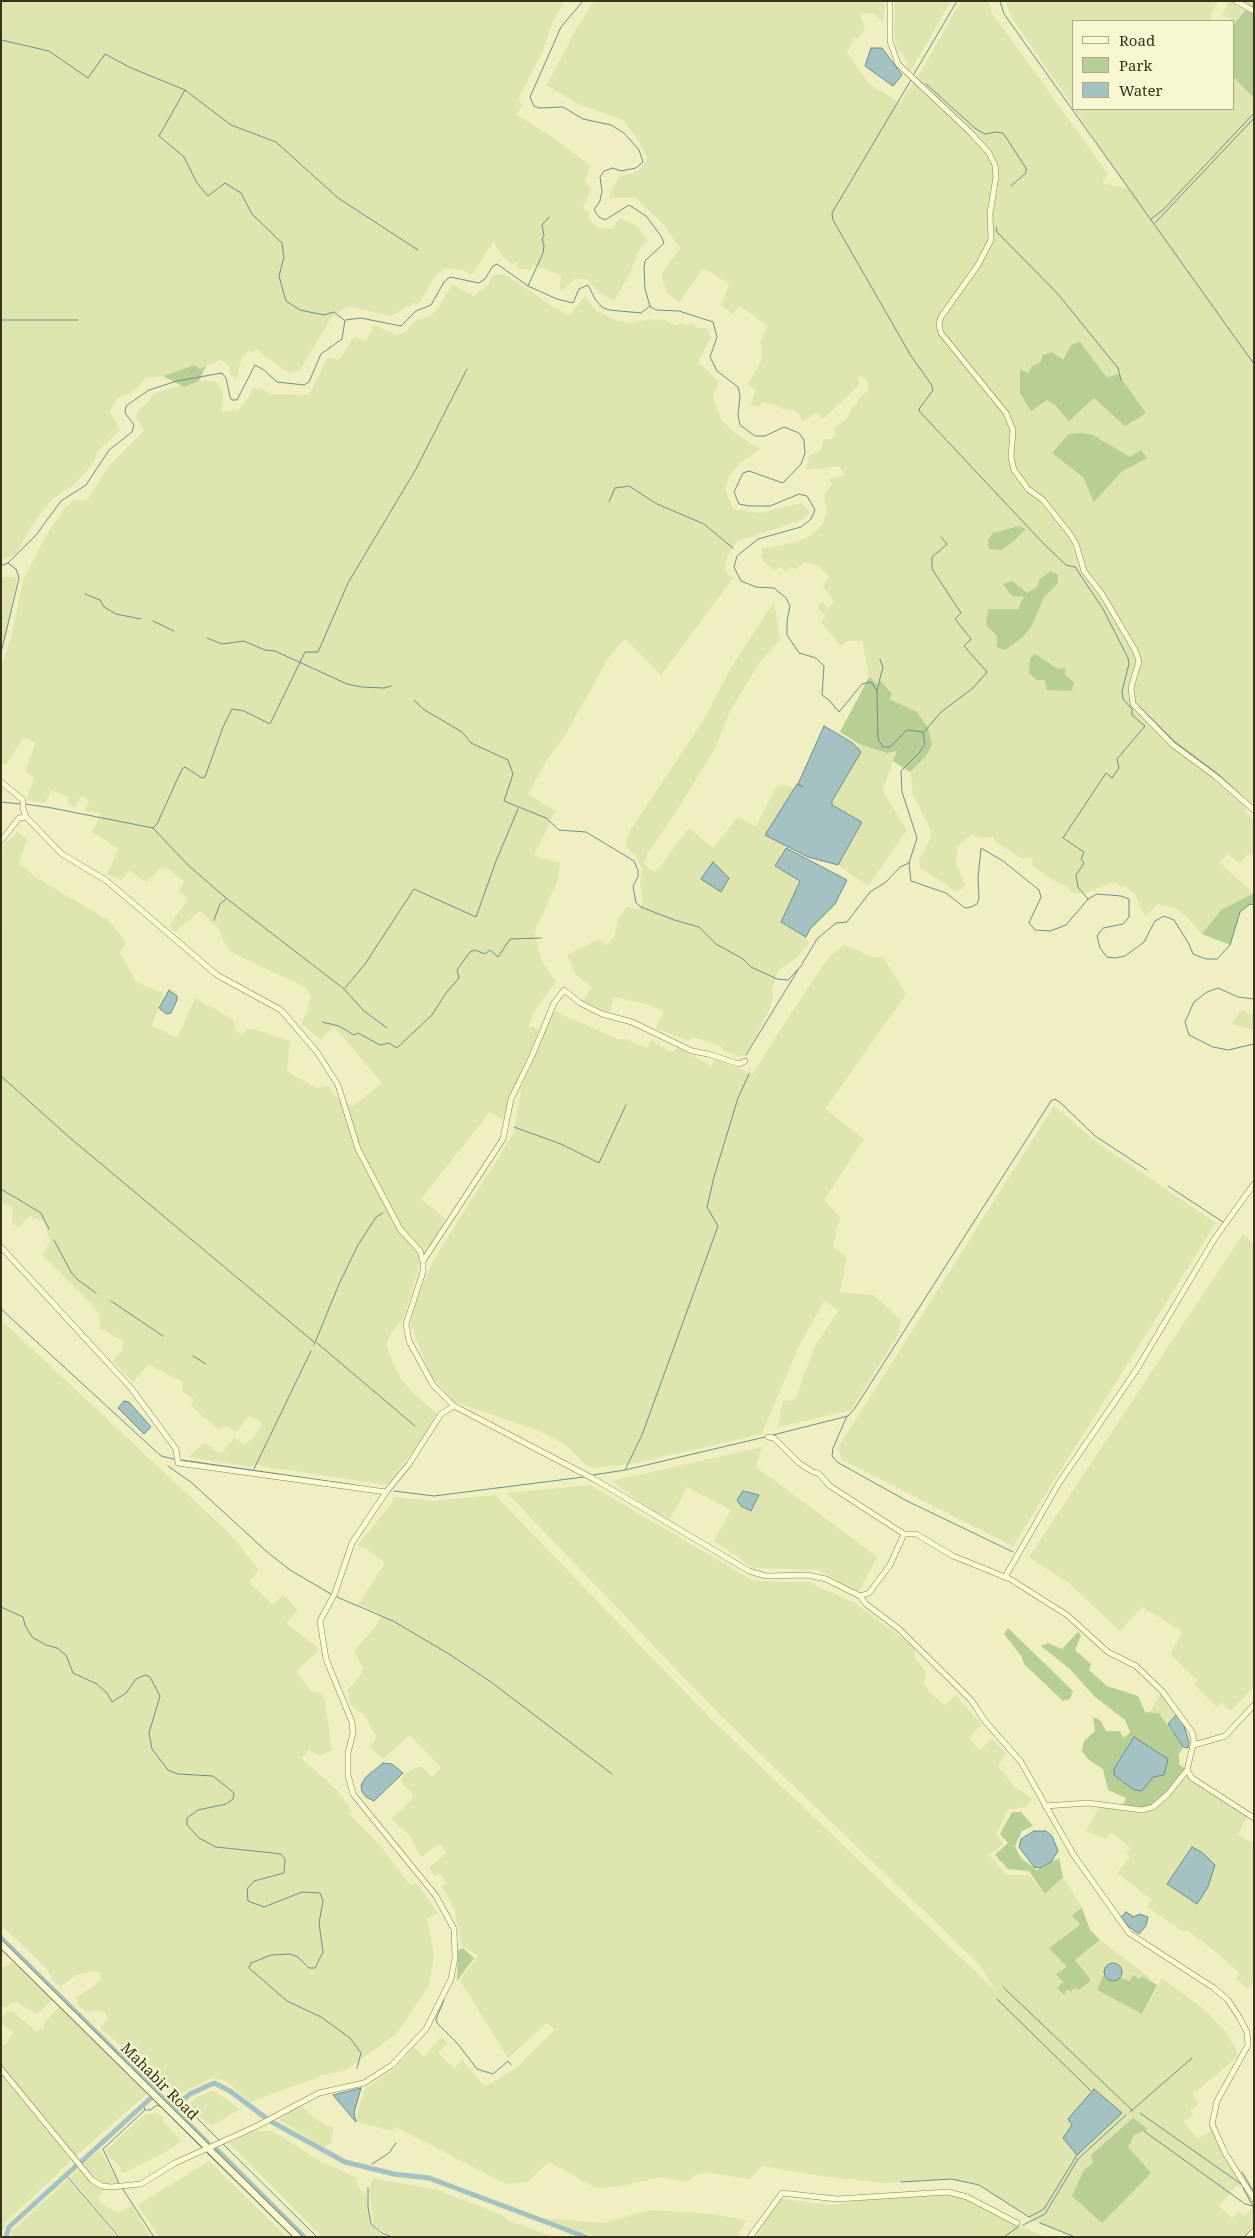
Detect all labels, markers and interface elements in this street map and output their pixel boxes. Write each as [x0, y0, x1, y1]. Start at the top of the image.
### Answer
legend [1072, 20, 1235, 110]
text: Road [1119, 30, 1155, 50]
text: Park [1119, 55, 1152, 75]
text: Water [1119, 80, 1162, 100]
street label: Mahabir Road [117, 2040, 201, 2124]

